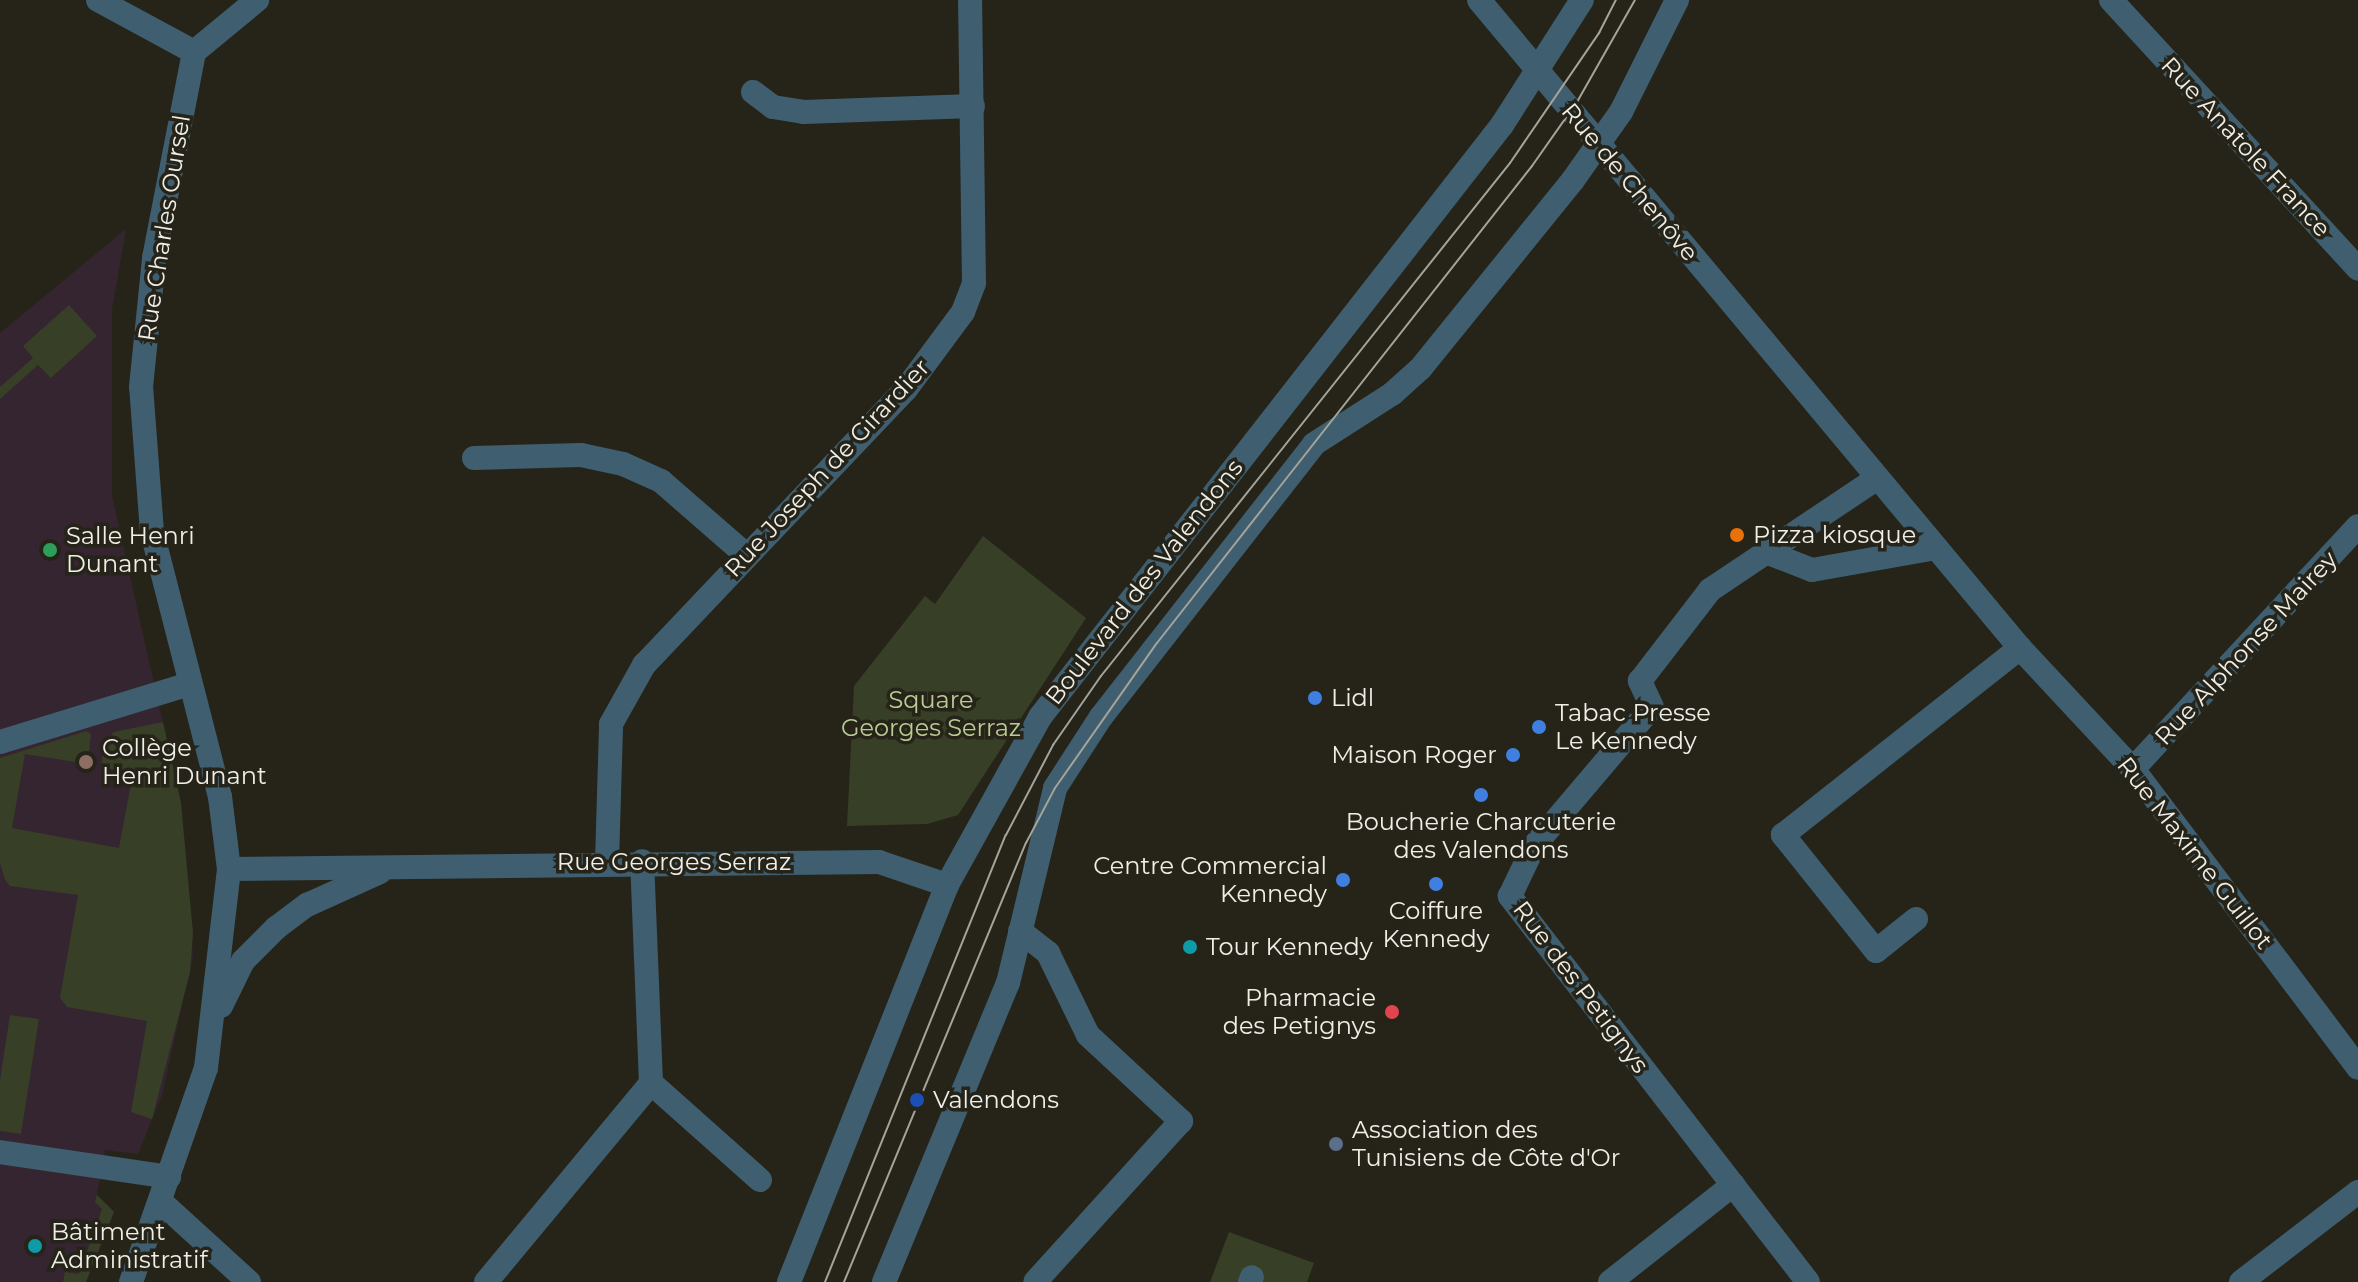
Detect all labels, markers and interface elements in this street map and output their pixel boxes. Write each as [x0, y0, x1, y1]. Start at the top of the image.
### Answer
street label: Rue Anatole France [2155, 51, 2337, 243]
street label: Rue de Chenôve [1556, 97, 1704, 267]
street label: Rue Charles Oursel [132, 113, 196, 343]
street label: Rue Joseph de Girardier [718, 353, 936, 583]
street label: Boulevard des Valendons [1039, 454, 1249, 710]
place label: Pizza kiosque [1753, 521, 1916, 549]
place label: Salle Henri Dunant [66, 522, 195, 578]
marker: Pizza kiosque [1728, 526, 1746, 544]
marker: Salle Henri Dunant [41, 541, 59, 559]
street label: Rue Alphonse Mairey [2149, 545, 2343, 751]
place label: Lidl [1331, 684, 1374, 712]
park label: Square Georges Serraz [841, 686, 1021, 742]
marker: Lidl [1306, 689, 1324, 707]
place label: Tabac Presse Le Kennedy [1555, 699, 1711, 755]
marker: Tabac Presse Le Kennedy [1530, 718, 1548, 736]
place label: Collège Henri Dunant [102, 734, 267, 790]
place label: Maison Roger [1331, 741, 1497, 769]
marker: Maison Roger [1504, 746, 1522, 764]
street label: Rue Maxime Guillot [2111, 751, 2279, 955]
marker: Collège Henri Dunant [77, 753, 95, 771]
marker: Boucherie Charcuterie des Valendons [1472, 786, 1490, 804]
place label: Boucherie Charcuterie des Valendons [1346, 808, 1616, 864]
street label: Rue Georges Serraz [557, 848, 791, 876]
place label: Centre Commercial Kennedy [1093, 852, 1327, 908]
marker: Centre Commercial Kennedy [1334, 871, 1352, 889]
marker: Coiffure Kennedy [1427, 875, 1445, 893]
street label: Rue des Petignys [1507, 896, 1655, 1078]
place label: Coiffure Kennedy [1382, 897, 1490, 953]
place label: Tour Kennedy [1206, 933, 1373, 961]
marker: Tour Kennedy [1181, 938, 1199, 956]
place label: Pharmacie des Petignys [1223, 984, 1376, 1040]
marker: Pharmacie des Petignys [1383, 1003, 1401, 1021]
place label: Valendons [933, 1086, 1059, 1114]
marker: Valendons [908, 1091, 926, 1109]
place label: Association des Tunisiens de Côte d'Or [1352, 1116, 1620, 1172]
marker: Association des Tunisiens de Côte d'Or [1327, 1135, 1345, 1153]
place label: Bâtiment Administratif [51, 1218, 208, 1274]
marker: Bâtiment Administratif [26, 1237, 44, 1255]

